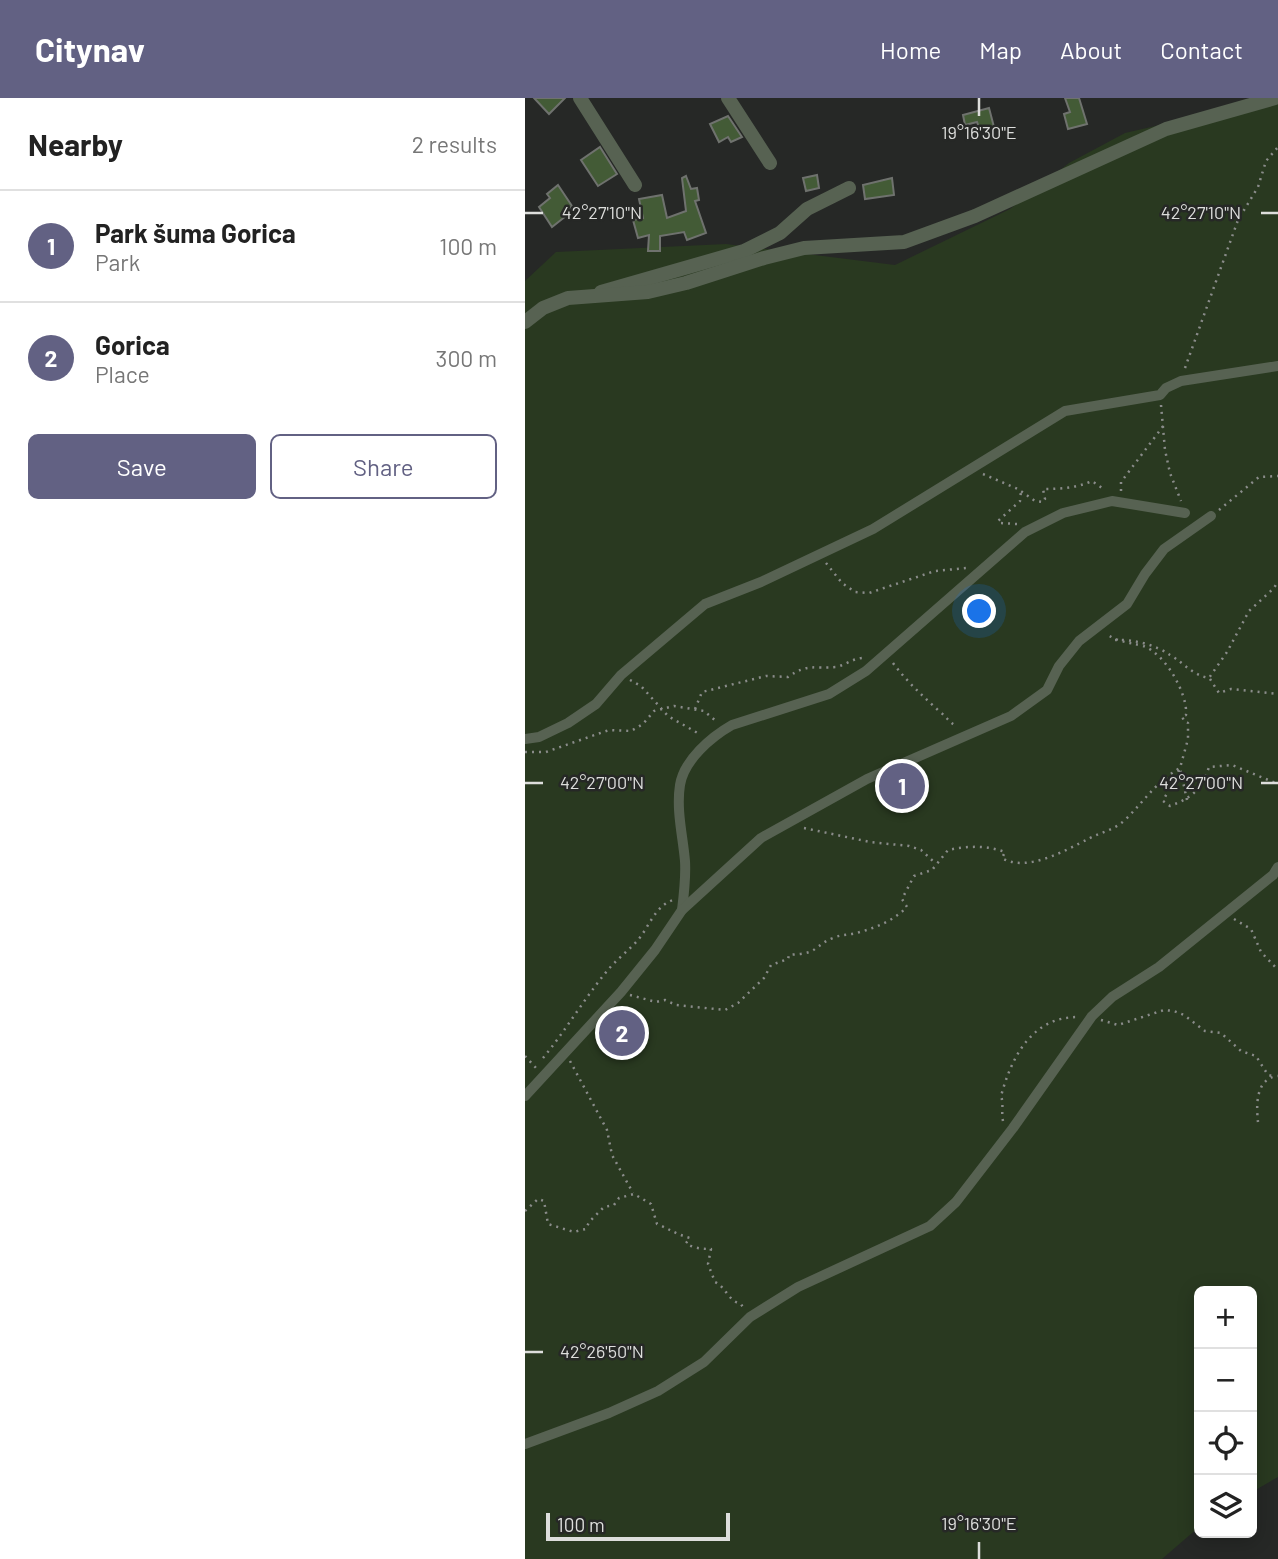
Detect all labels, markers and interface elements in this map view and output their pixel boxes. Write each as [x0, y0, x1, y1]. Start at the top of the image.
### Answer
text: Citynav [35, 29, 145, 69]
text: Home [880, 35, 941, 64]
text: Map [979, 35, 1022, 64]
text: About [1060, 35, 1122, 64]
text: Contact [1160, 35, 1243, 64]
text: 19°16'30"E [941, 121, 1017, 143]
text: Nearby [28, 126, 123, 162]
text: 2 results [412, 130, 497, 158]
text: 42°27'10"N [562, 201, 642, 223]
text: 42°27'10"N [1161, 201, 1241, 223]
text: Park šuma Gorica [95, 217, 296, 248]
text: 1 [47, 232, 55, 260]
text: 100 m [439, 232, 497, 260]
text: Park [95, 248, 140, 276]
text: Gorica [95, 329, 170, 360]
text: 2 [45, 344, 57, 372]
text: 300 m [436, 344, 497, 372]
text: Place [95, 360, 150, 388]
button: Save [28, 434, 256, 499]
button: Share [270, 434, 497, 499]
your location [962, 594, 996, 628]
pin: 1 [879, 760, 925, 812]
text: 42°27'00"N [560, 771, 644, 793]
text: 42°27'00"N [1159, 771, 1243, 793]
pin: 2 [599, 1007, 645, 1059]
map controls [1194, 1286, 1257, 1538]
button: + [1194, 1286, 1257, 1349]
text: 42°26'50"N [560, 1340, 644, 1362]
button: − [1194, 1349, 1257, 1412]
button: locate [1194, 1412, 1257, 1475]
button: layers [1194, 1475, 1257, 1538]
scale bar [546, 1510, 730, 1542]
text: 19°16'30"E [941, 1512, 1017, 1534]
text: 100 m [557, 1513, 605, 1536]

